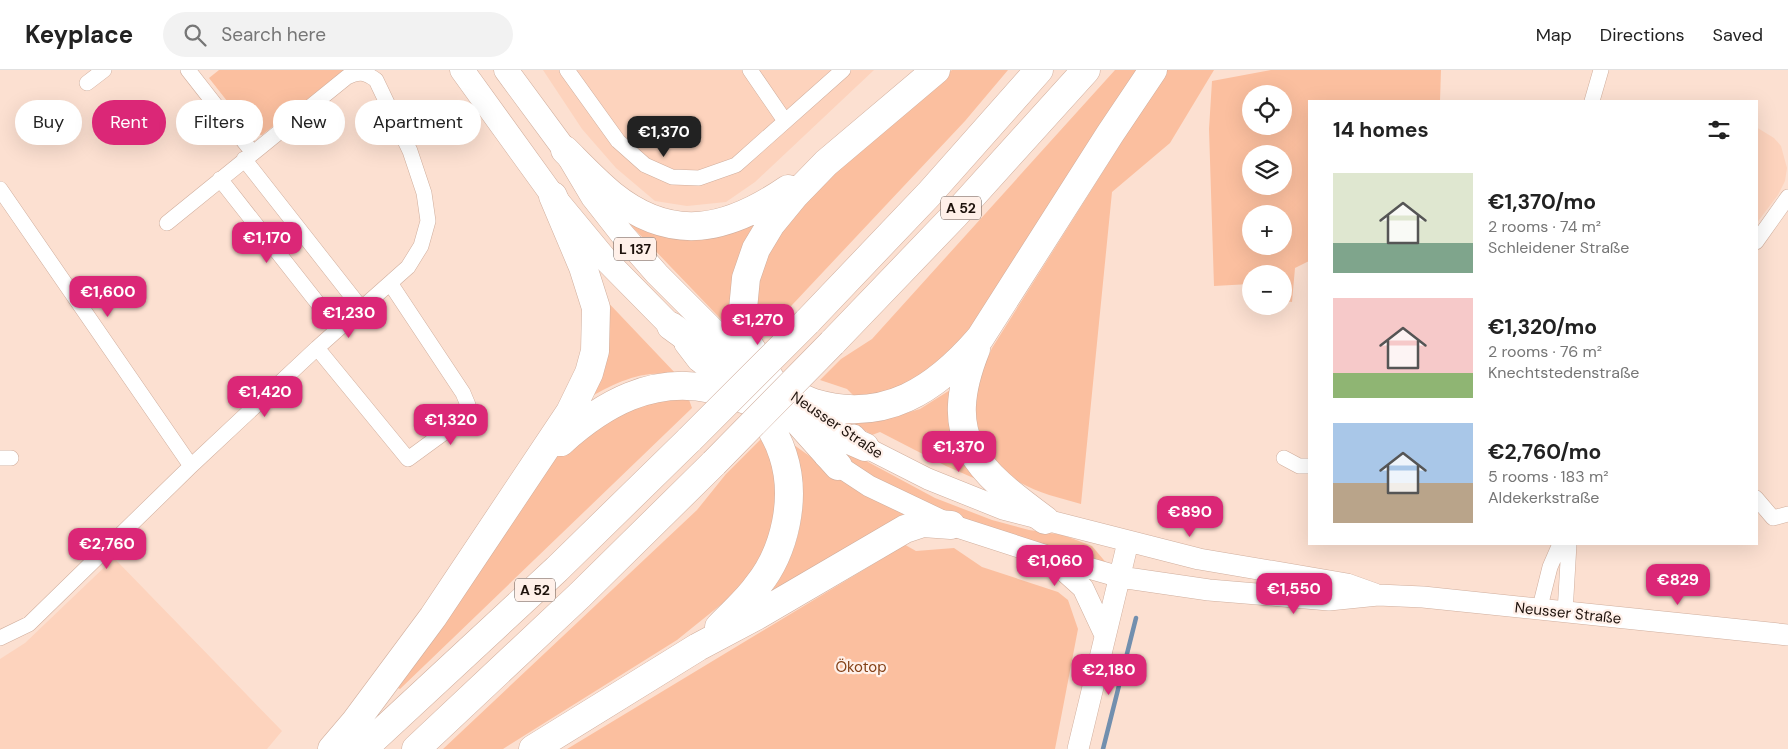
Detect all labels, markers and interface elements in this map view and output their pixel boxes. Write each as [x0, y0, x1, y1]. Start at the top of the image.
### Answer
search box [163, 12, 513, 57]
text: Keyplace [25, 19, 133, 50]
icon: search [181, 21, 209, 49]
text: Search here [221, 22, 326, 47]
text: Map [1536, 23, 1572, 47]
text: Directions [1600, 23, 1685, 47]
text: Saved [1713, 23, 1763, 47]
map controls [1242, 85, 1292, 315]
button: locate [1242, 85, 1292, 135]
chip: Buy [15, 100, 82, 145]
chip: Rent [92, 100, 166, 145]
chip: Filters [176, 100, 263, 145]
chip: New [273, 100, 345, 145]
chip: Apartment [355, 100, 481, 145]
pin: €1,370 [623, 116, 705, 158]
text: 14 homes [1333, 116, 1429, 144]
icon: filters [1705, 116, 1733, 144]
text: €1,370 [638, 121, 690, 142]
button: layers [1242, 145, 1292, 195]
text: €1,370/mo [1488, 188, 1596, 216]
icon: home [1373, 193, 1433, 253]
road number: A 52 [941, 196, 981, 220]
button: + [1242, 205, 1292, 255]
text: 2 rooms · 74 m² [1488, 216, 1601, 237]
pin: €1,170 [226, 222, 308, 264]
text: €1,170 [243, 227, 291, 248]
text: Schleidener Straße [1488, 237, 1629, 258]
road number: L 137 [614, 238, 656, 260]
button: − [1242, 265, 1292, 315]
pin: €1,600 [67, 276, 149, 318]
text: €1,600 [80, 281, 136, 302]
pin: €1,230 [308, 296, 390, 339]
text: €1,230 [323, 302, 375, 323]
pin: €1,270 [717, 304, 799, 346]
text: €1,270 [732, 309, 784, 330]
text: €1,320/mo [1488, 313, 1597, 341]
icon: home [1373, 318, 1433, 378]
text: 2 rooms · 76 m² [1488, 341, 1602, 362]
text: Knechtstedenstraße [1488, 362, 1639, 383]
pin: €1,420 [224, 376, 306, 418]
text: €1,420 [238, 381, 292, 402]
street label: Neusser Straße [787, 387, 887, 463]
pin: €1,320 [410, 404, 492, 446]
text: €1,320 [425, 409, 477, 430]
pin: €1,370 [918, 430, 1000, 473]
text: €1,370 [933, 436, 985, 457]
text: €2,760/mo [1488, 438, 1601, 466]
icon: home [1373, 443, 1433, 503]
text: 5 rooms · 183 m² [1488, 466, 1609, 487]
text: Aldekerkstraße [1488, 487, 1599, 508]
pin: €890 [1160, 496, 1220, 538]
text: €890 [1168, 501, 1212, 522]
pin: €2,760 [66, 528, 148, 570]
text: €2,760 [79, 533, 135, 554]
pin: €1,060 [1014, 544, 1096, 587]
text: €1,060 [1027, 550, 1083, 571]
pin: €829 [1648, 564, 1708, 606]
text: €829 [1657, 569, 1699, 590]
pin: €1,550 [1253, 572, 1335, 615]
road number: A 52 [515, 578, 555, 602]
text: €1,550 [1267, 578, 1321, 599]
street label: Neusser Straße [1514, 597, 1622, 629]
pin: €2,180 [1068, 654, 1150, 696]
park label: Ökotop [835, 657, 887, 677]
text: €2,180 [1082, 659, 1136, 680]

